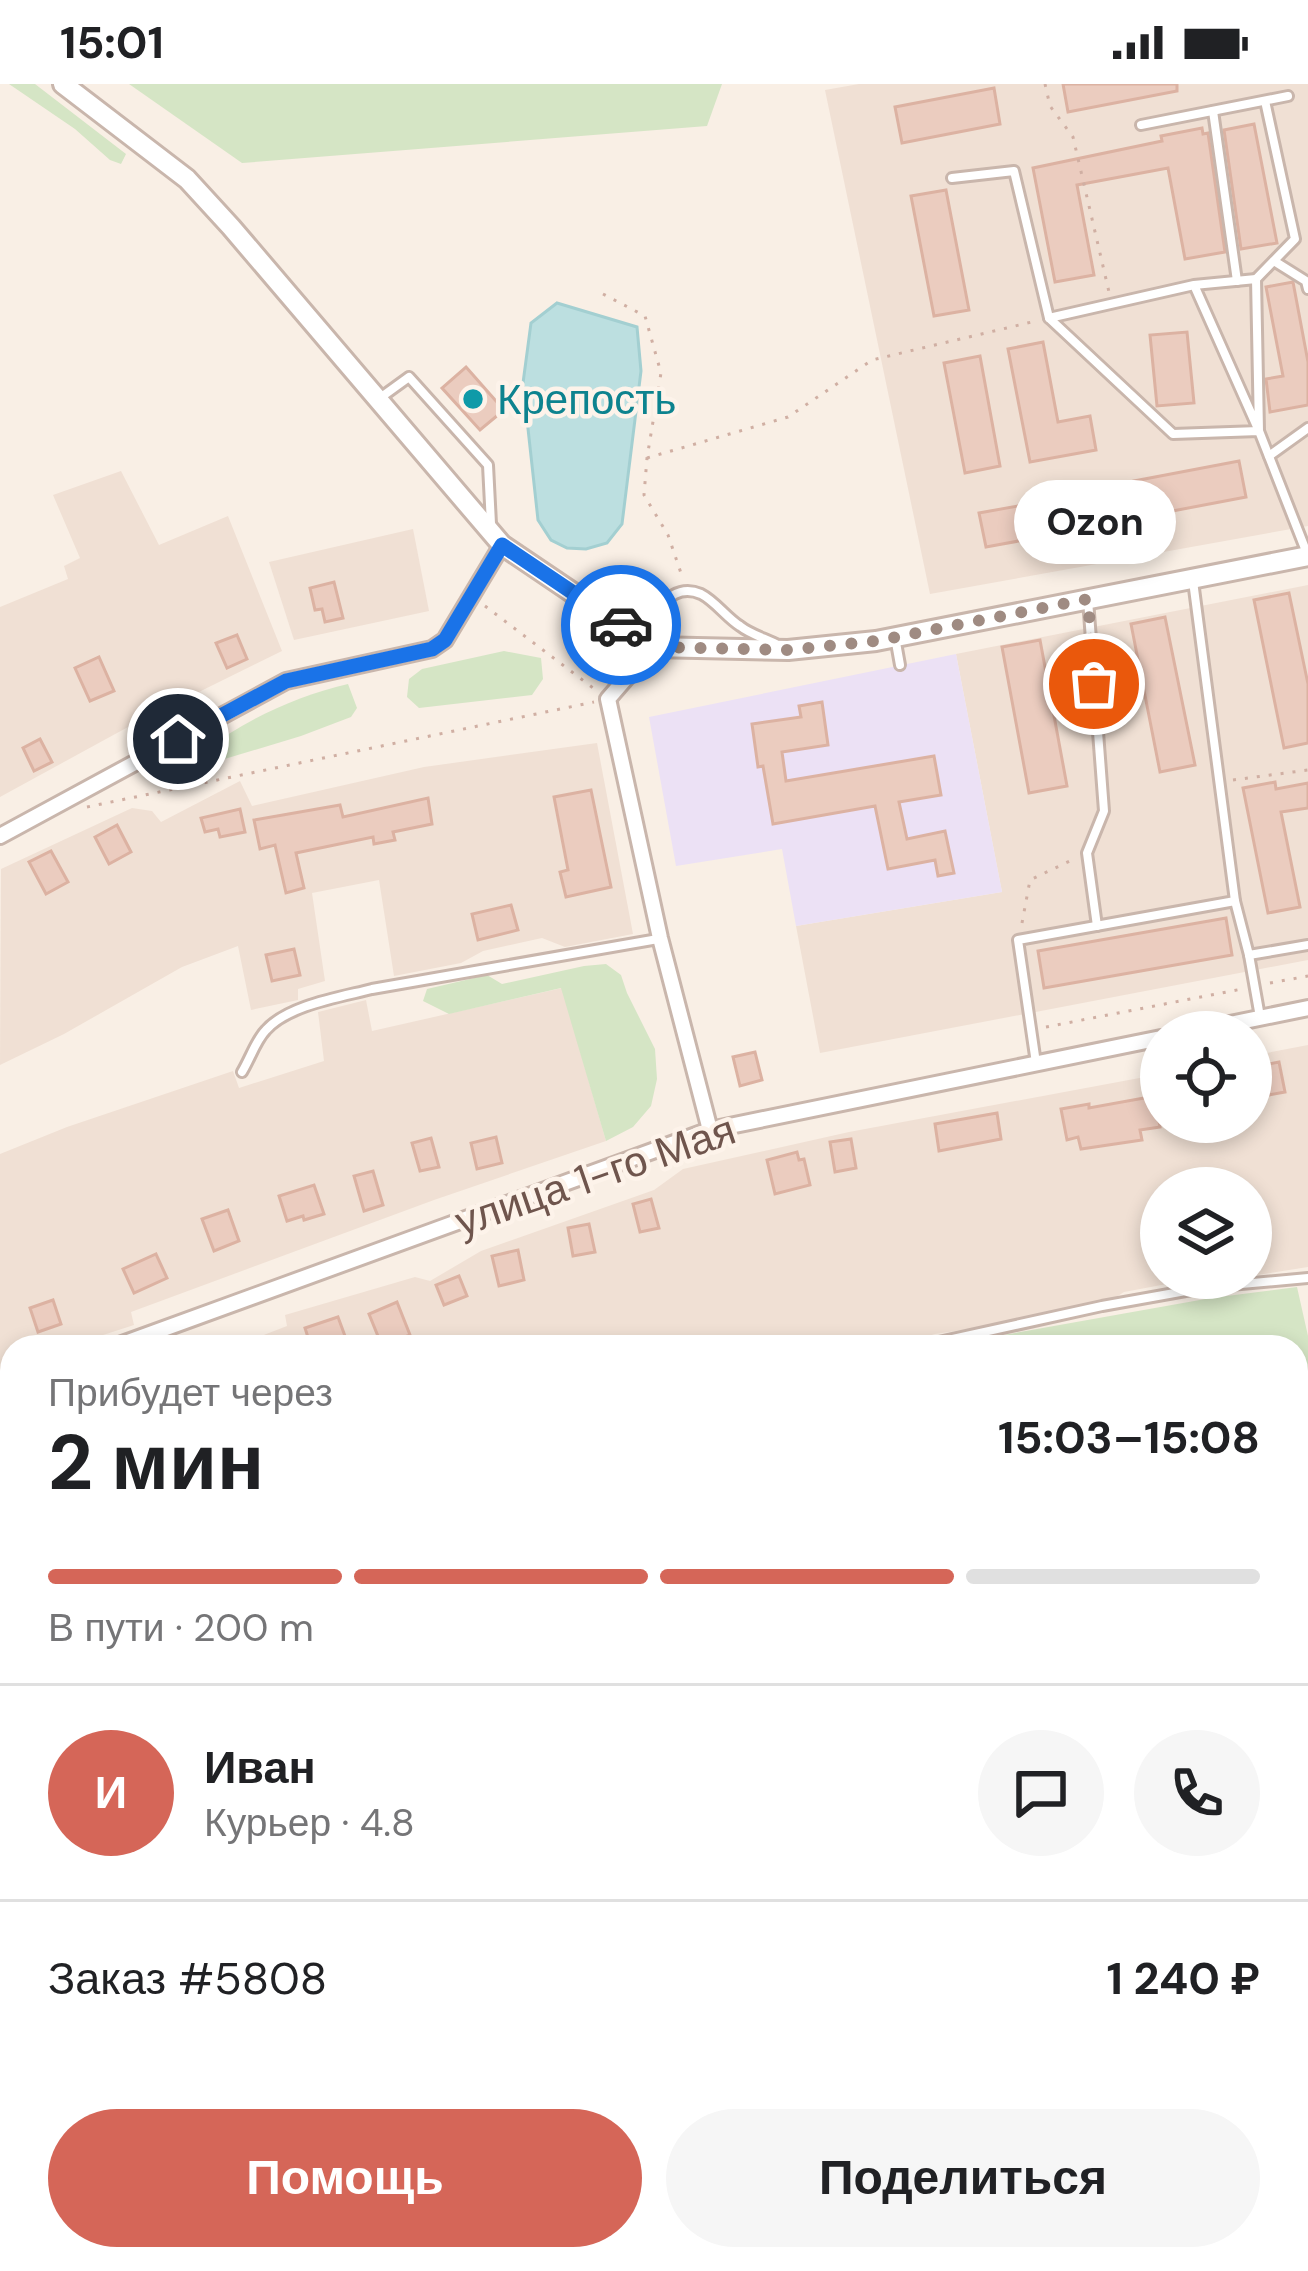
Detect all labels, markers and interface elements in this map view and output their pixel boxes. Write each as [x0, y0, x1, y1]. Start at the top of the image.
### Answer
text: 15:01 [60, 13, 164, 72]
place label: Крепость [497, 372, 676, 427]
marker: Крепость [460, 386, 486, 412]
callout: Ozon [1013, 480, 1175, 564]
text: Ozon [1046, 496, 1144, 547]
courier [561, 565, 681, 685]
icon: car [588, 592, 654, 658]
pin [1043, 633, 1145, 735]
icon: bag [1061, 651, 1127, 717]
pin [127, 688, 229, 790]
icon: home [145, 706, 211, 772]
map controls [1140, 1011, 1272, 1299]
button: locate [1140, 1011, 1272, 1143]
street label: улица 1-го Мая [448, 1102, 743, 1249]
button: layers [1140, 1167, 1272, 1299]
text: Прибудет через [48, 1367, 333, 1418]
text: 15:03–15:08 [998, 1408, 1260, 1467]
text: 2 мин [48, 1412, 264, 1513]
text: В пути · 200 m [48, 1602, 314, 1653]
button: chat [978, 1730, 1104, 1856]
button: phone [1134, 1730, 1260, 1856]
text: Иван [204, 1738, 316, 1797]
text: И [95, 1763, 127, 1822]
text: Курьер · 4.8 [204, 1797, 415, 1848]
text: Заказ #5808 [48, 1949, 327, 2008]
text: 1 240 ₽ [1106, 1949, 1260, 2008]
button: Помощь [48, 2109, 642, 2247]
button: Поделиться [666, 2109, 1260, 2247]

